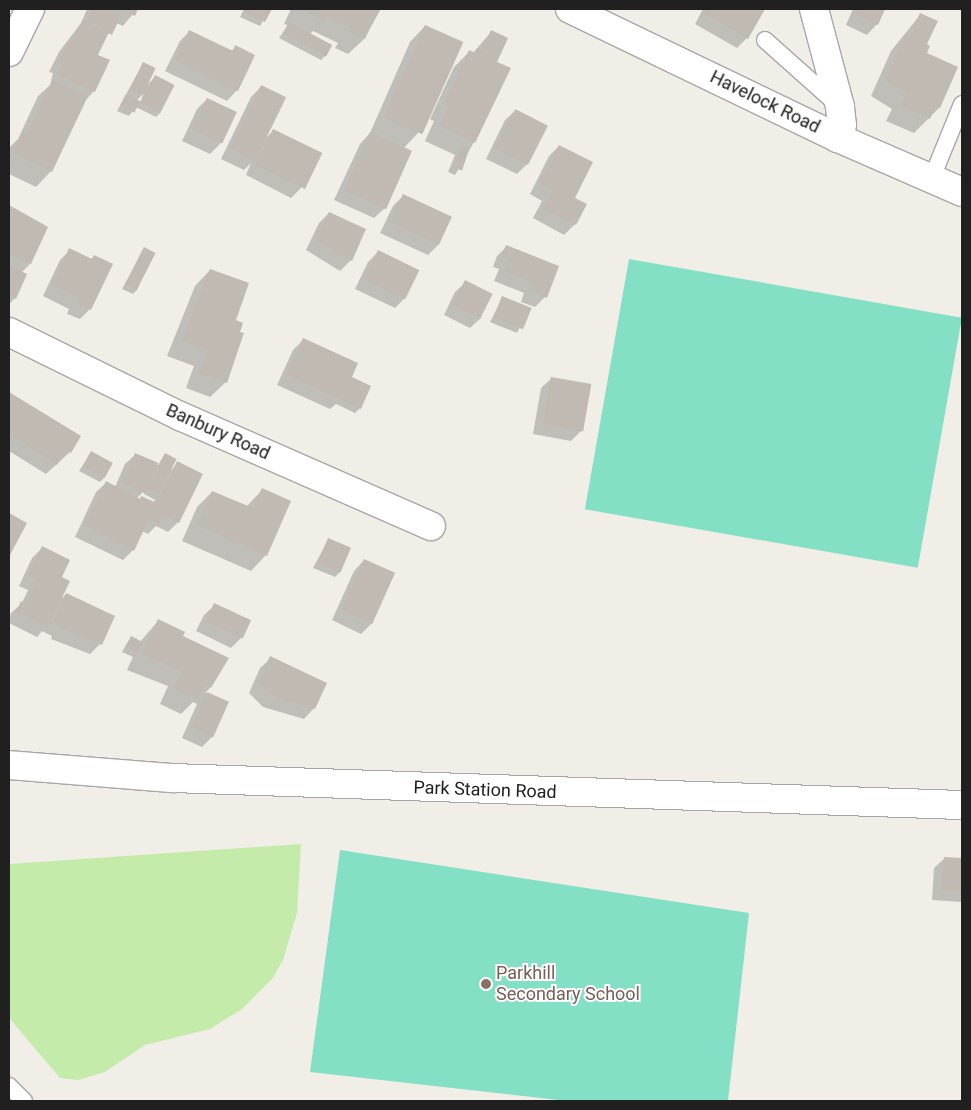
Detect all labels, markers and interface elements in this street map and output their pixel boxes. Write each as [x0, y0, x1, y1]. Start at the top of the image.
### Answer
street label: Havelock Road [707, 66, 823, 138]
street label: Banbury Road [163, 399, 273, 465]
street label: Park Station Road [413, 777, 557, 803]
place label: Parkhill Secondary School [496, 963, 640, 1006]
marker: Parkhill Secondary School [480, 978, 492, 990]

